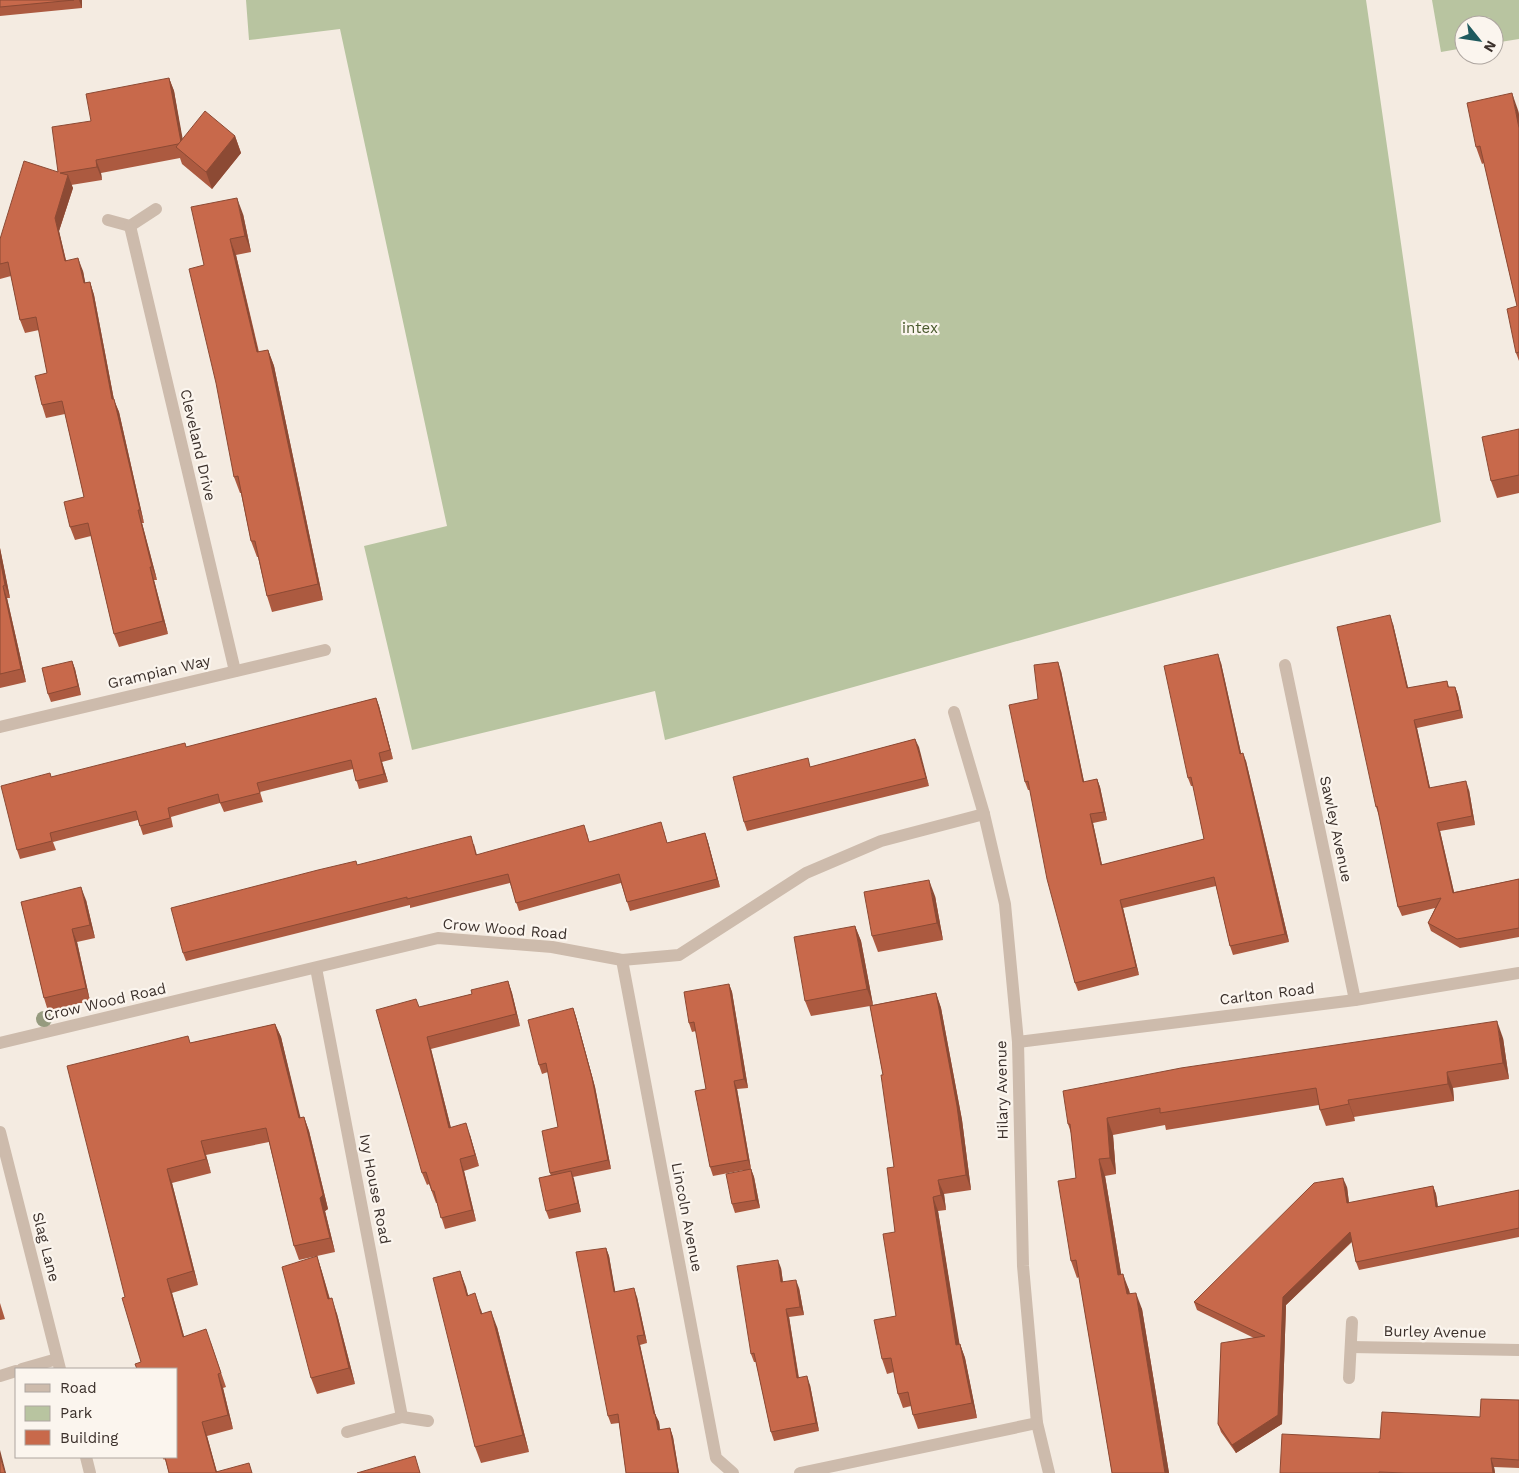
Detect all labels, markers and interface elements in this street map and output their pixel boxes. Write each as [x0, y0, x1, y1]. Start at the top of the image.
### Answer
north arrow [1454, 15, 1504, 65]
text: N [1481, 38, 1500, 55]
park label: intex [902, 319, 938, 337]
street label: Cleveland Drive [176, 387, 220, 503]
street label: Grampian Way [106, 651, 212, 693]
street label: Sawley Avenue [1316, 774, 1356, 884]
street label: Crow Wood Road [442, 915, 568, 943]
street label: Crow Wood Road [42, 979, 168, 1025]
street label: Carlton Road [1219, 979, 1315, 1009]
street label: Hilary Avenue [992, 1040, 1012, 1140]
street label: Ivy House Road [355, 1132, 395, 1246]
street label: Lincoln Avenue [668, 1161, 706, 1273]
street label: Slag Lane [29, 1210, 63, 1284]
street label: Burley Avenue [1383, 1322, 1487, 1342]
legend [15, 1368, 178, 1458]
text: Road [60, 1379, 97, 1397]
text: Park [60, 1404, 93, 1422]
text: Building [60, 1429, 118, 1447]

